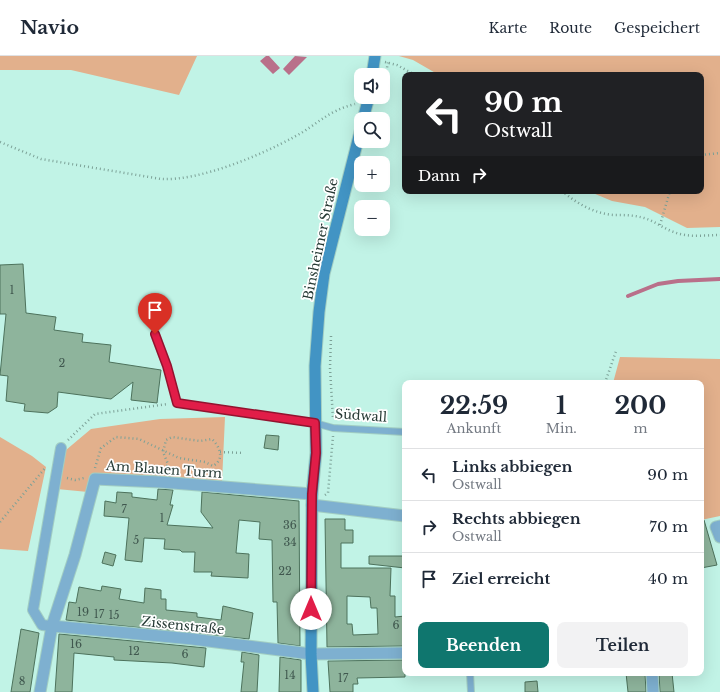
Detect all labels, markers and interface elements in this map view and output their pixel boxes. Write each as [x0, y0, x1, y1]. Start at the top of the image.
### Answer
text: Navio [20, 16, 79, 39]
text: Karte [489, 19, 527, 37]
text: Route [549, 19, 592, 37]
text: Gespeichert [614, 19, 700, 37]
map controls [354, 68, 390, 236]
button: sound [354, 68, 390, 104]
text: 90 m [484, 85, 562, 120]
icon: left [418, 88, 470, 140]
button: search [354, 112, 390, 148]
text: Ostwall [484, 120, 553, 142]
button: + [354, 156, 390, 192]
icon: right [468, 164, 490, 186]
text: Dann [418, 166, 460, 185]
street label: Binsheimer Straße [299, 177, 342, 302]
button: − [354, 200, 390, 236]
house number: 1 [10, 283, 15, 297]
pin [138, 293, 172, 334]
icon: arrive [144, 299, 166, 321]
house number: 2 [59, 356, 66, 370]
text: 22:59 [440, 391, 508, 420]
text: 1 [556, 391, 567, 420]
text: 200 [614, 391, 666, 420]
street label: Südwall [334, 405, 388, 426]
text: Ankunft [446, 420, 501, 437]
text: Min. [546, 420, 577, 437]
text: m [633, 420, 647, 437]
street label: Am Blauen Turm [104, 457, 223, 482]
text: Links abbiegen [452, 457, 572, 476]
icon: left [418, 464, 440, 486]
text: 90 m [647, 465, 688, 484]
text: Ostwall [452, 476, 502, 493]
house number: 7 [121, 502, 127, 516]
text: Rechts abbiegen [452, 509, 581, 528]
house number: 1 [160, 511, 165, 525]
icon: right [418, 516, 440, 538]
text: 70 m [649, 517, 688, 536]
house number: 36 [283, 518, 297, 532]
text: Ostwall [452, 528, 502, 545]
house number: 5 [133, 533, 139, 547]
house number: 34 [283, 535, 297, 549]
house number: 22 [278, 564, 292, 578]
icon: arrive [418, 568, 440, 590]
text: Ziel erreicht [452, 569, 550, 588]
text: 40 m [648, 569, 688, 588]
position arrow [290, 588, 332, 630]
house number: 19 [77, 605, 89, 619]
house number: 17 [94, 607, 105, 621]
house number: 15 [108, 608, 120, 622]
street label: Zissenstraße [141, 613, 225, 638]
house number: 6 [392, 618, 400, 632]
button: Beenden [418, 622, 549, 668]
button: Teilen [557, 622, 688, 668]
house number: 16 [70, 637, 82, 651]
house number: 12 [128, 644, 140, 658]
house number: 6 [181, 647, 189, 661]
house number: 14 [284, 668, 296, 682]
house number: 17 [338, 671, 349, 685]
house number: 8 [19, 674, 25, 688]

